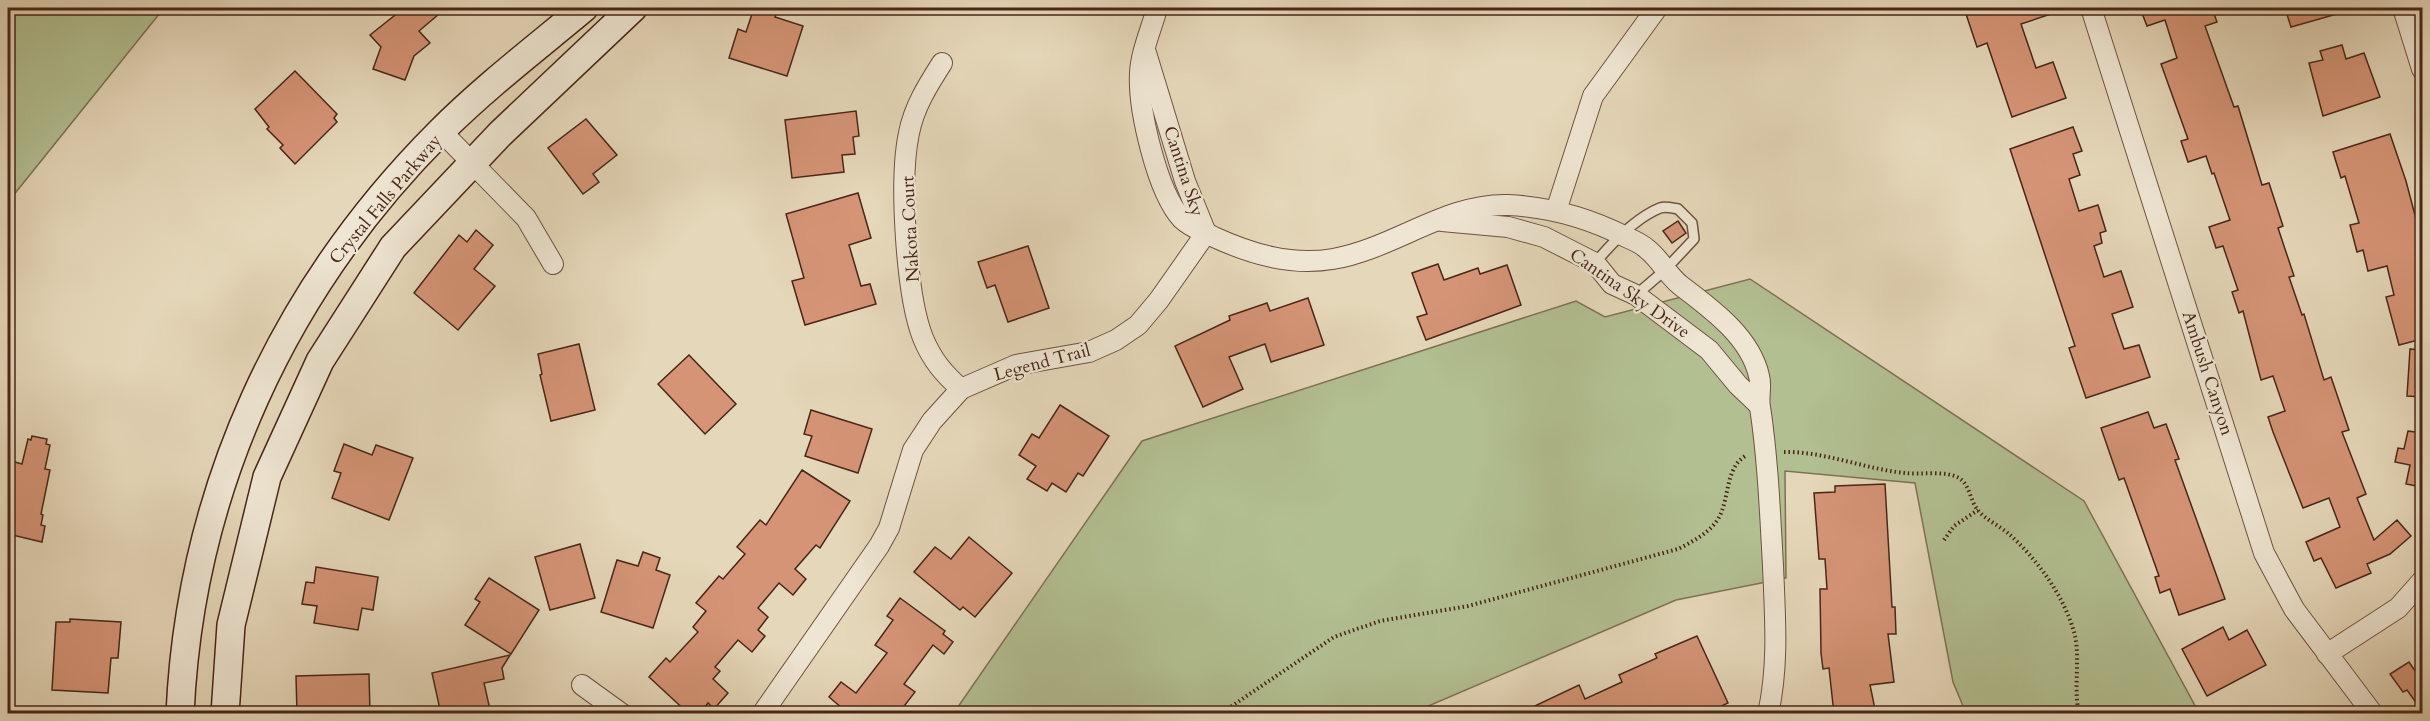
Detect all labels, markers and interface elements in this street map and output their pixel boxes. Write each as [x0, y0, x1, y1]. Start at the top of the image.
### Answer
street label: Cantina Sky [1157, 123, 1210, 220]
street label: Crystal Falls Parkway [323, 128, 448, 270]
street label: Nakota Court [895, 175, 926, 283]
street label: Cantina Sky Drive [1564, 242, 1695, 344]
street label: Ambush Canyon [2176, 308, 2240, 439]
street label: Legend Trail [991, 337, 1094, 387]

